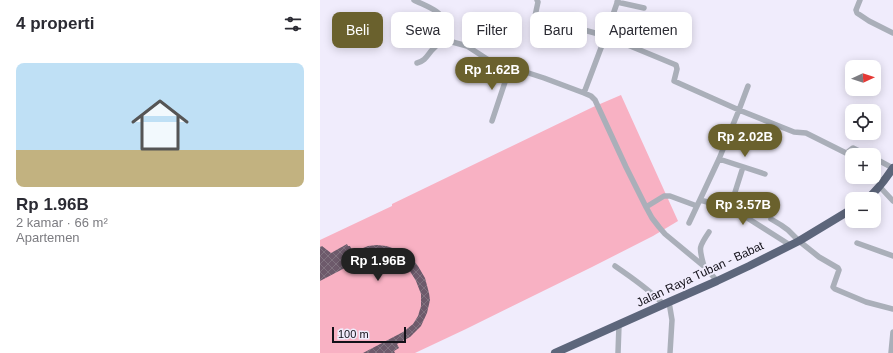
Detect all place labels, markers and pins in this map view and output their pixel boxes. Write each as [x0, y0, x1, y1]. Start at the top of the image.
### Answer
pin: Rp 1.62B [451, 57, 533, 91]
pin: Rp 2.02B [704, 124, 786, 158]
pin: Rp 3.57B [702, 192, 784, 226]
pin: Rp 1.96B [337, 248, 419, 282]

